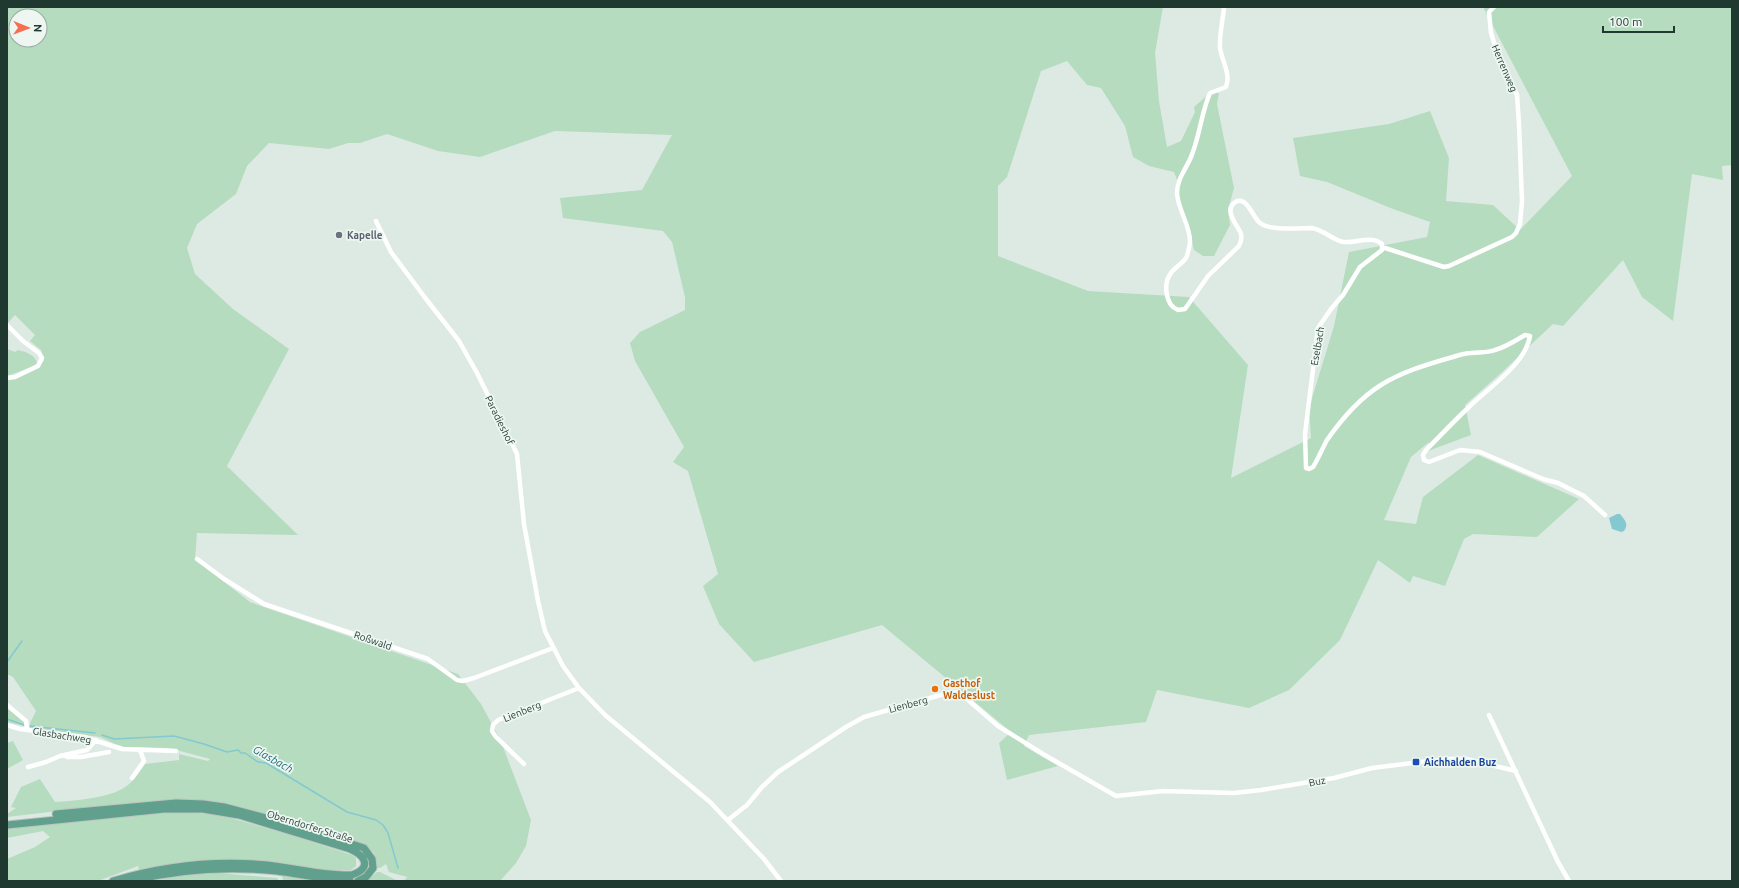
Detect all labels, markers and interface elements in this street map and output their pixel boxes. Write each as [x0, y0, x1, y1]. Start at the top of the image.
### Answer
north arrow [8, 8, 48, 48]
scale bar [1603, 8, 1674, 34]
text: 100 m [1609, 15, 1642, 28]
text: N [32, 24, 44, 32]
street label: Herrenweg [1490, 43, 1519, 94]
marker: Kapelle [334, 230, 344, 240]
place label: Kapelle [347, 230, 383, 241]
street label: Eselbach [1309, 326, 1326, 366]
street label: Paradieshof [483, 394, 516, 447]
street label: Roßwald [352, 629, 393, 652]
place label: Gasthof Waldeslust [943, 678, 996, 701]
marker: Gasthof Waldeslust [930, 684, 940, 694]
street label: Lienberg [888, 694, 929, 715]
street label: Lienberg [502, 699, 543, 724]
street label: Glasbachweg [32, 725, 92, 746]
water label: Glasbach [251, 743, 295, 775]
marker: Aichhalden Buz [1411, 757, 1421, 767]
place label: Aichhalden Buz [1424, 757, 1496, 768]
street label: Buz [1308, 774, 1327, 788]
street label: Oberndorfer Straße [266, 808, 354, 845]

